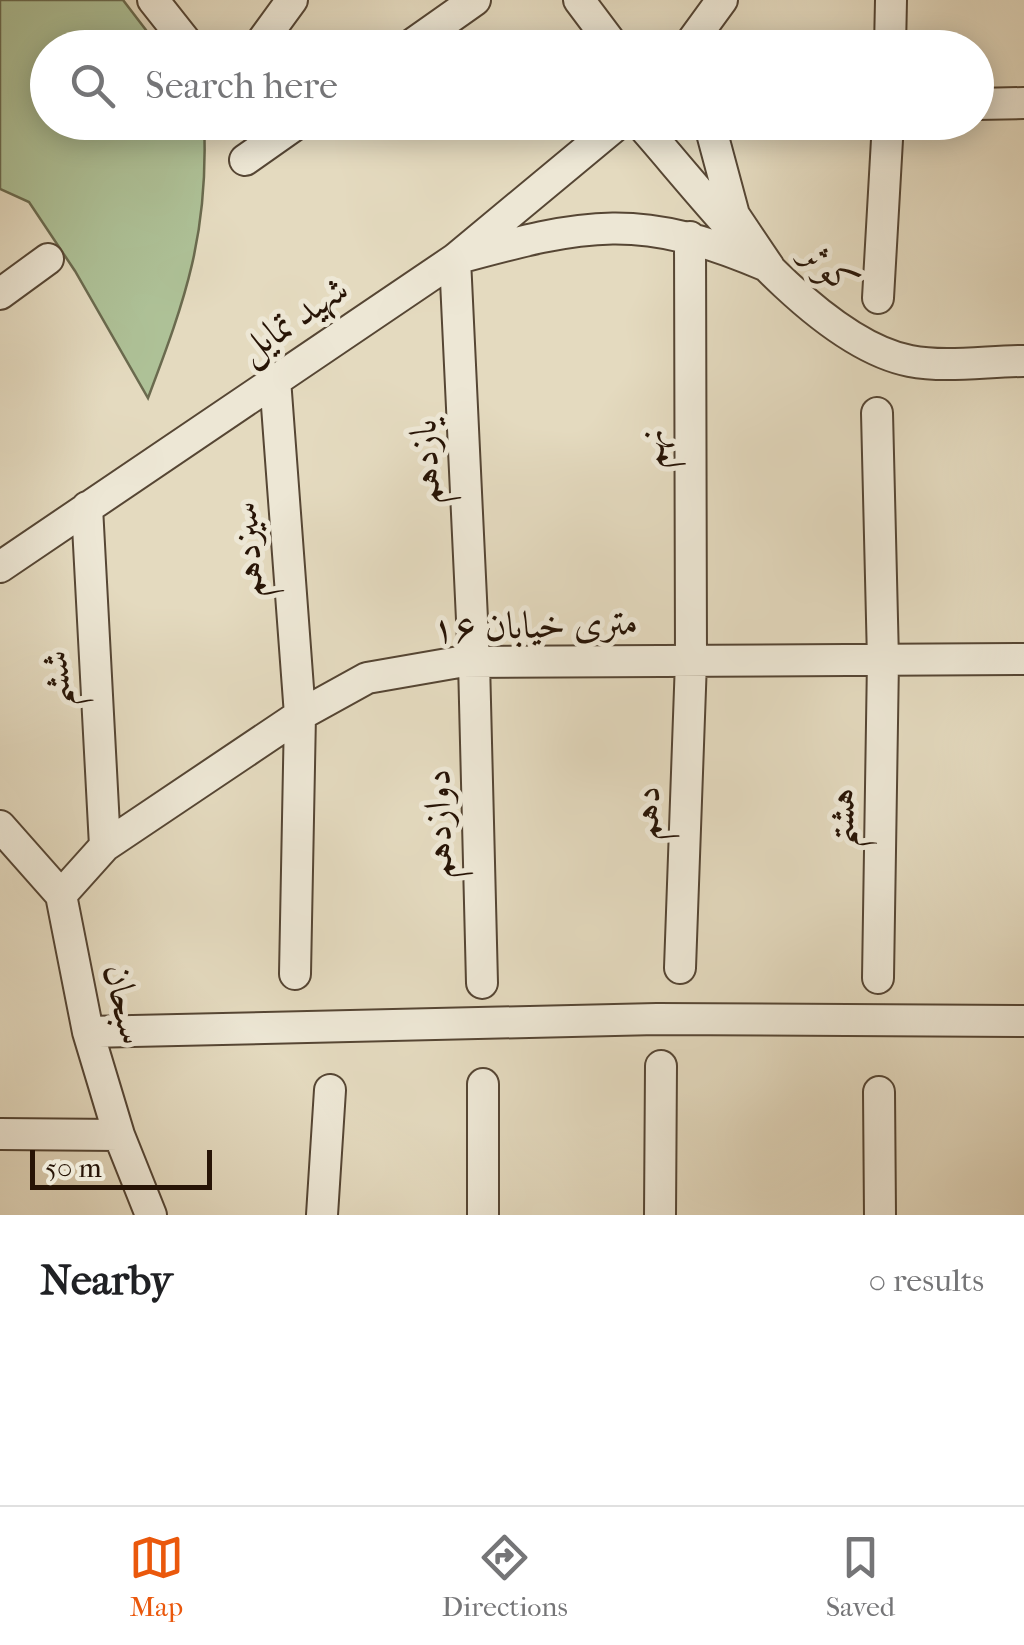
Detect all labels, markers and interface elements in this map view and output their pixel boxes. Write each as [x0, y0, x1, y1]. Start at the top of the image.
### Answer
search box [30, 30, 994, 140]
icon: search [65, 58, 120, 113]
text: Search here [145, 63, 338, 108]
street label: کوثر [789, 228, 868, 306]
street label: شهید تمایل [229, 266, 359, 375]
street label: یازدهم [400, 416, 463, 506]
street label: نهم [629, 429, 687, 469]
street label: سیزدهم [221, 499, 286, 600]
street label: ۱۶ متری خیابان [431, 599, 639, 651]
street label: ششم [32, 648, 95, 709]
street label: دوازدهم [415, 768, 474, 879]
street label: دهم [623, 785, 682, 841]
street label: هشتم [818, 788, 879, 849]
street label: سبحان [94, 959, 156, 1049]
scale bar [30, 1145, 212, 1190]
text: 50 m [45, 1151, 102, 1184]
text: Nearby [40, 1256, 172, 1305]
text: 0 results [868, 1262, 984, 1299]
tab: Map [129, 1530, 184, 1623]
tab: Directions [442, 1530, 568, 1623]
tab: Saved [826, 1530, 895, 1623]

